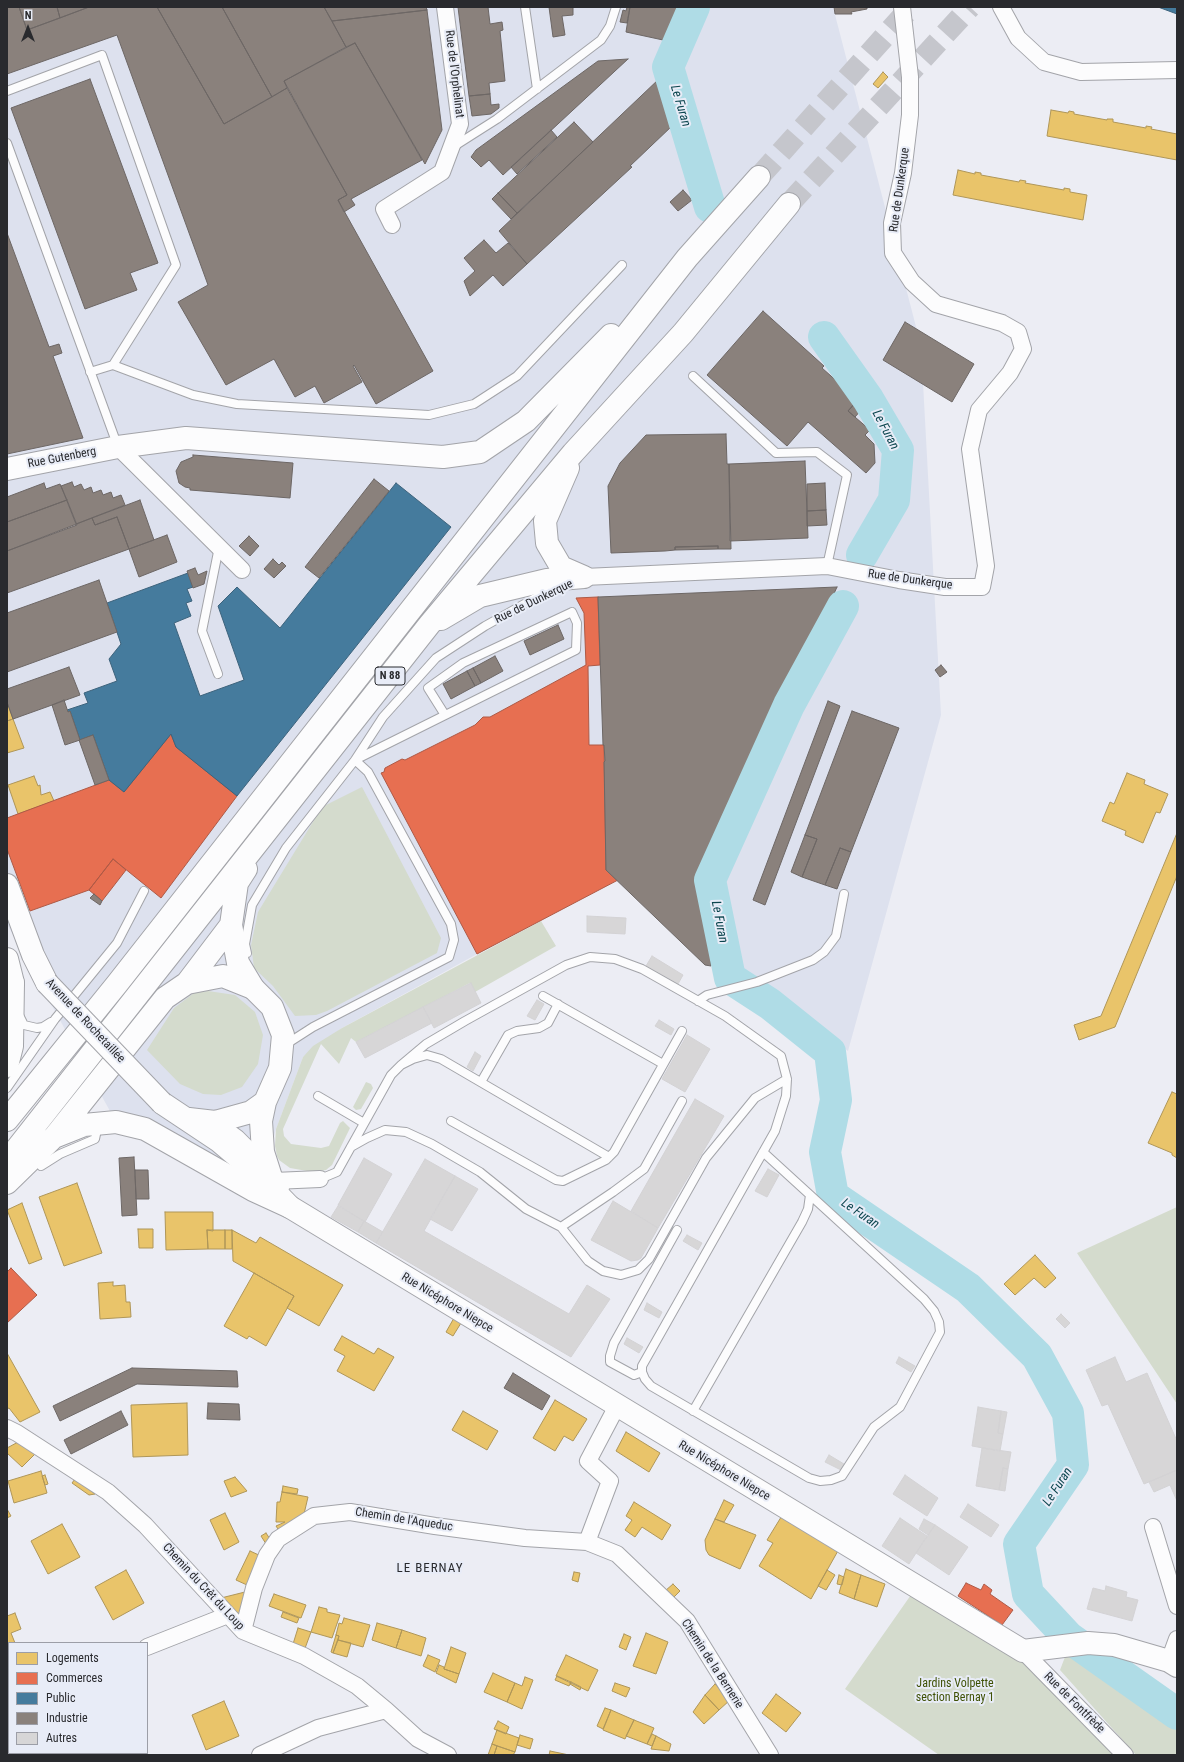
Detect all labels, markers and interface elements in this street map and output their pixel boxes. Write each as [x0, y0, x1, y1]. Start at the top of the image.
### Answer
north arrow [8, 8, 48, 48]
text: N [25, 9, 31, 22]
street label: Rue de l'Orphelinat [441, 29, 467, 119]
water label: Le Furan [666, 83, 694, 129]
street label: Rue de Dunkerque [887, 147, 913, 233]
water label: Le Furan [868, 408, 902, 452]
street label: Rue Gutenberg [27, 444, 97, 472]
street label: Rue de Dunkerque [867, 567, 953, 593]
street label: Rue de Dunkerque [493, 577, 575, 627]
road number: N 88 [375, 667, 405, 685]
water label: Le Furan [707, 900, 731, 944]
street label: Avenue de Rochetaillée [42, 976, 128, 1066]
water label: Le Furan [838, 1196, 882, 1232]
street label: Rue Nicéphore Niepce [399, 1270, 495, 1336]
street label: Rue Nicéphore Niepce [676, 1438, 772, 1504]
water label: Le Furan [1040, 1465, 1076, 1509]
street label: Chemin de l'Aqueduc [354, 1505, 454, 1535]
street label: Chemin du Crêt du Loup [159, 1541, 247, 1633]
district label: LE BERNAY [397, 1561, 463, 1577]
street label: Chemin de la Bernerie [678, 1617, 746, 1711]
legend [8, 1642, 148, 1754]
text: Logements [46, 1651, 99, 1665]
street label: Rue de Fontfrède [1040, 1669, 1108, 1737]
text: Commerces [46, 1671, 103, 1685]
park label: Jardins Volpette section Bernay 1 [916, 1677, 994, 1705]
text: Public [46, 1691, 75, 1705]
text: Industrie [46, 1711, 88, 1725]
text: Autres [46, 1731, 77, 1745]

